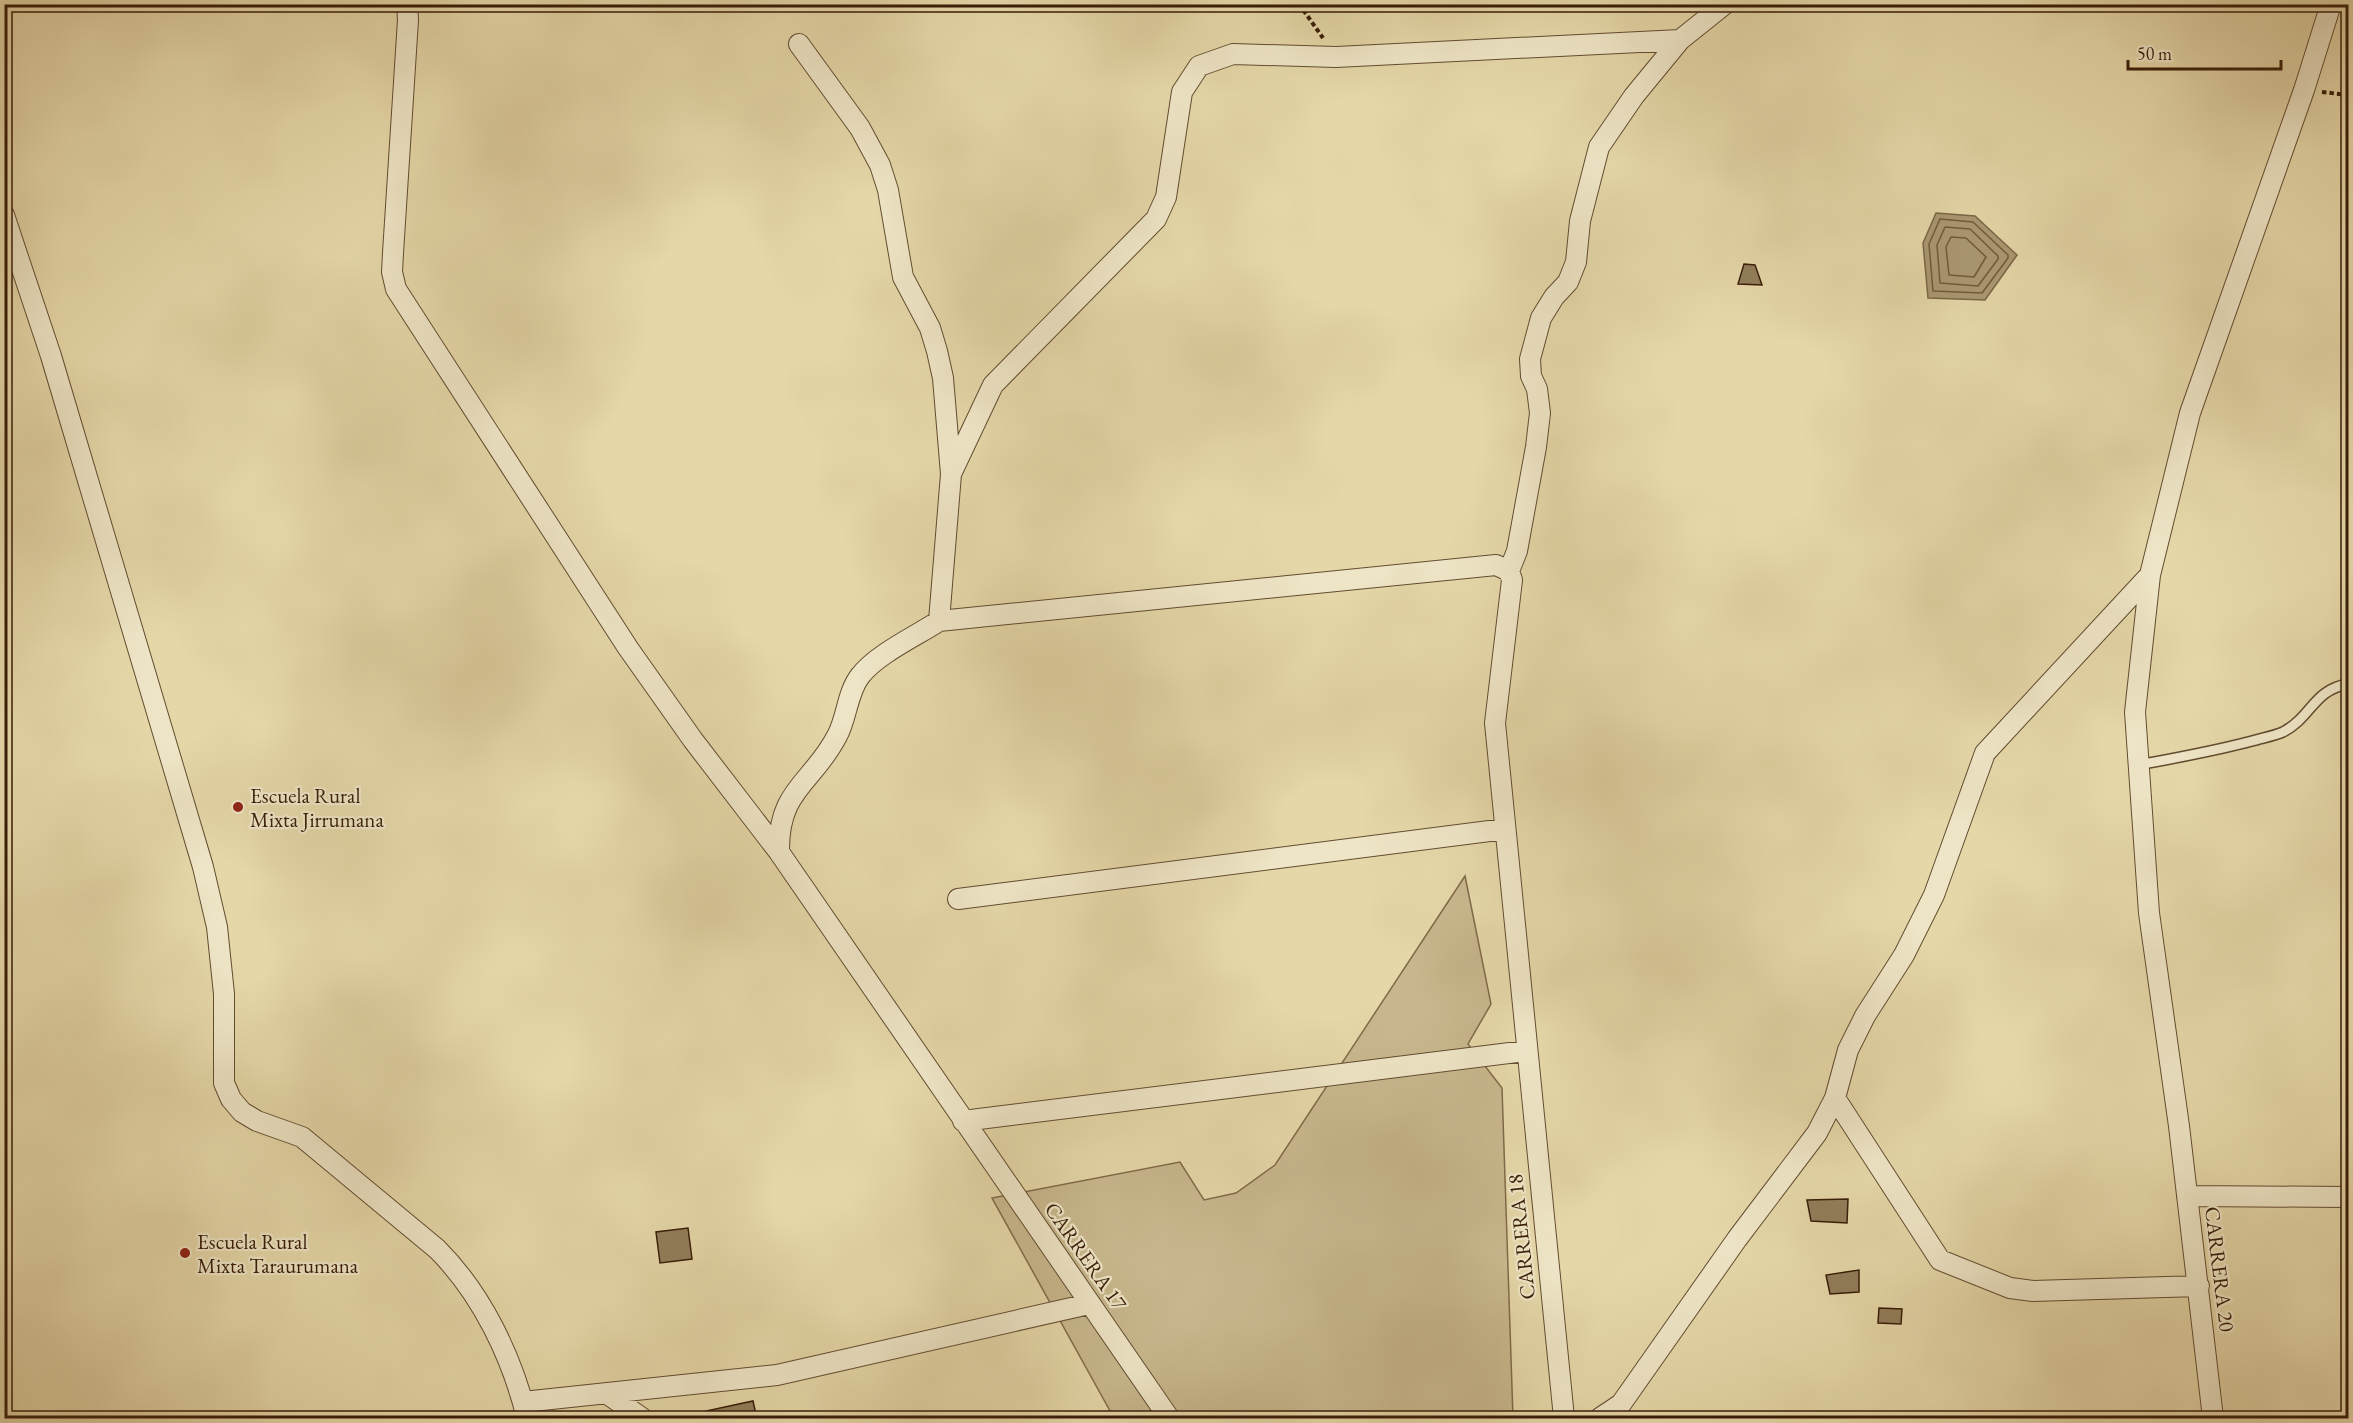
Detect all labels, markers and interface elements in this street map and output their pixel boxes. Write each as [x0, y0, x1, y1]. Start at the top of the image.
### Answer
scale bar [2128, 33, 2281, 71]
text: 50 m [2137, 42, 2172, 65]
place label: Escuela Rural Mixta Jirrumana [250, 782, 384, 833]
marker: Escuela Rural Mixta Jirrumana [231, 800, 245, 814]
street label: CARRERA 18 [1501, 1173, 1541, 1301]
street label: CARRERA 17 [1039, 1197, 1134, 1316]
street label: CARRERA 20 [2199, 1205, 2241, 1333]
place label: Escuela Rural Mixta Taraurumana [197, 1228, 359, 1279]
marker: Escuela Rural Mixta Taraurumana [178, 1246, 192, 1260]

